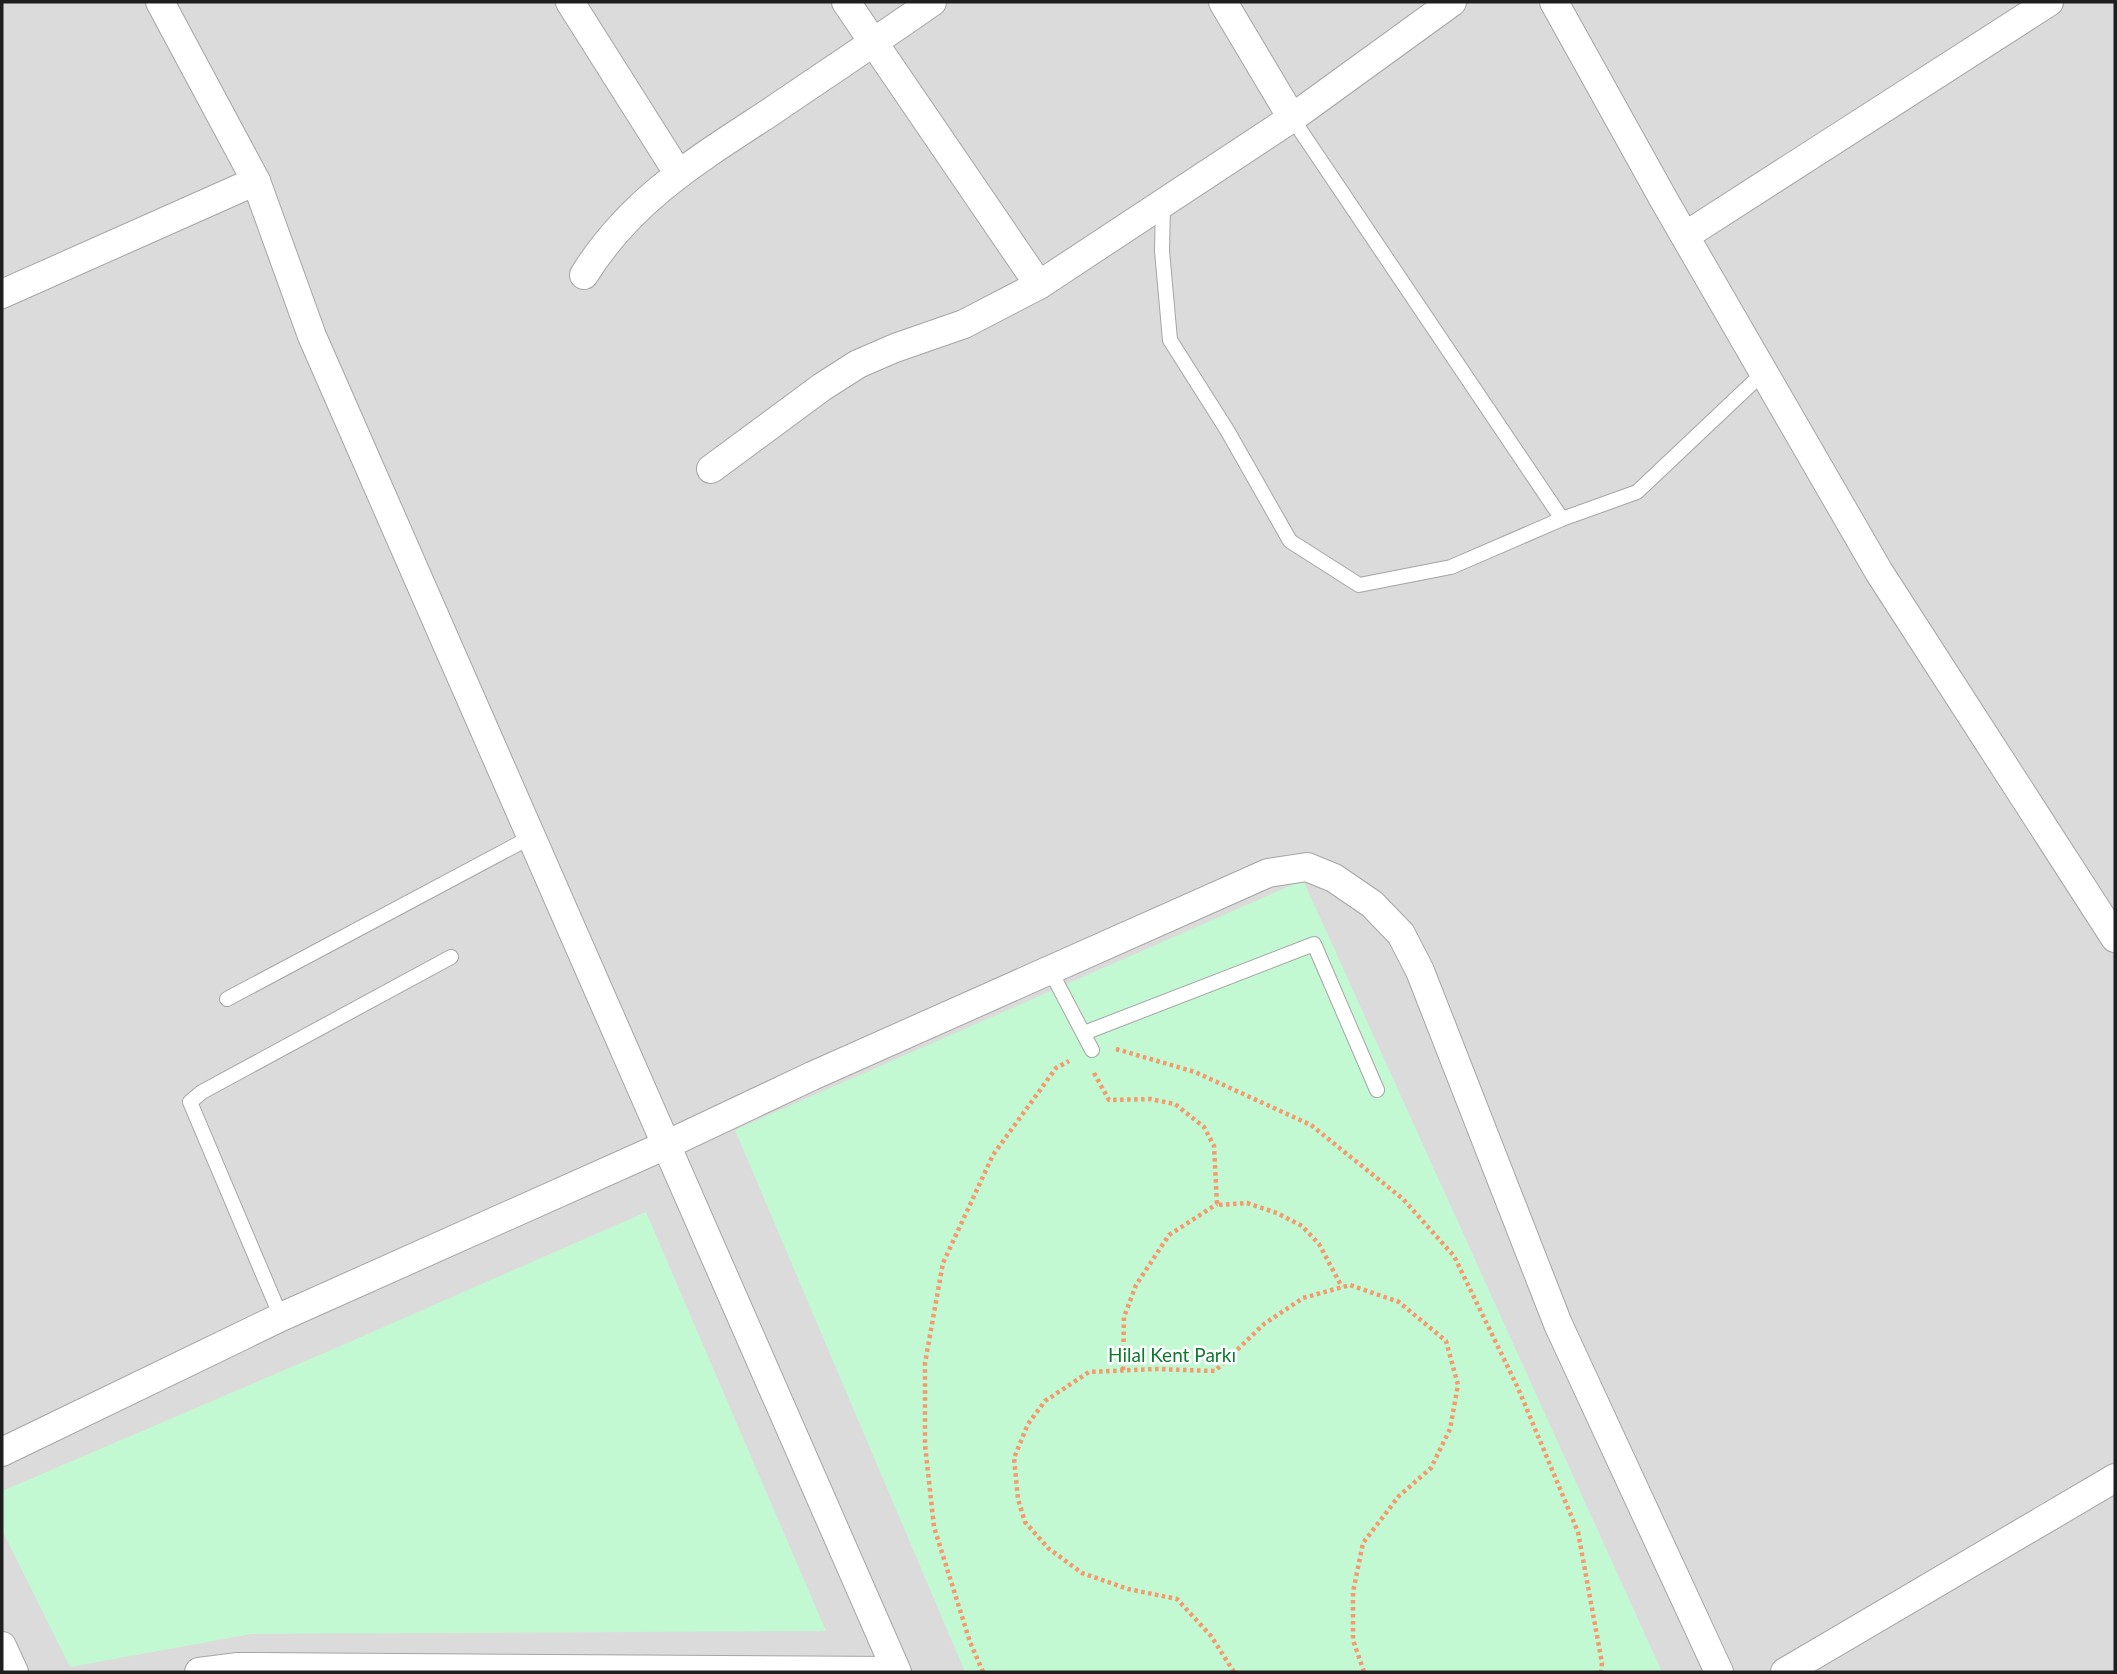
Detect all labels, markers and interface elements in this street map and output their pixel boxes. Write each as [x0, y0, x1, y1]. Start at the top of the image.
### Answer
park label: Hilal Kent Parkı [1108, 1343, 1236, 1366]

